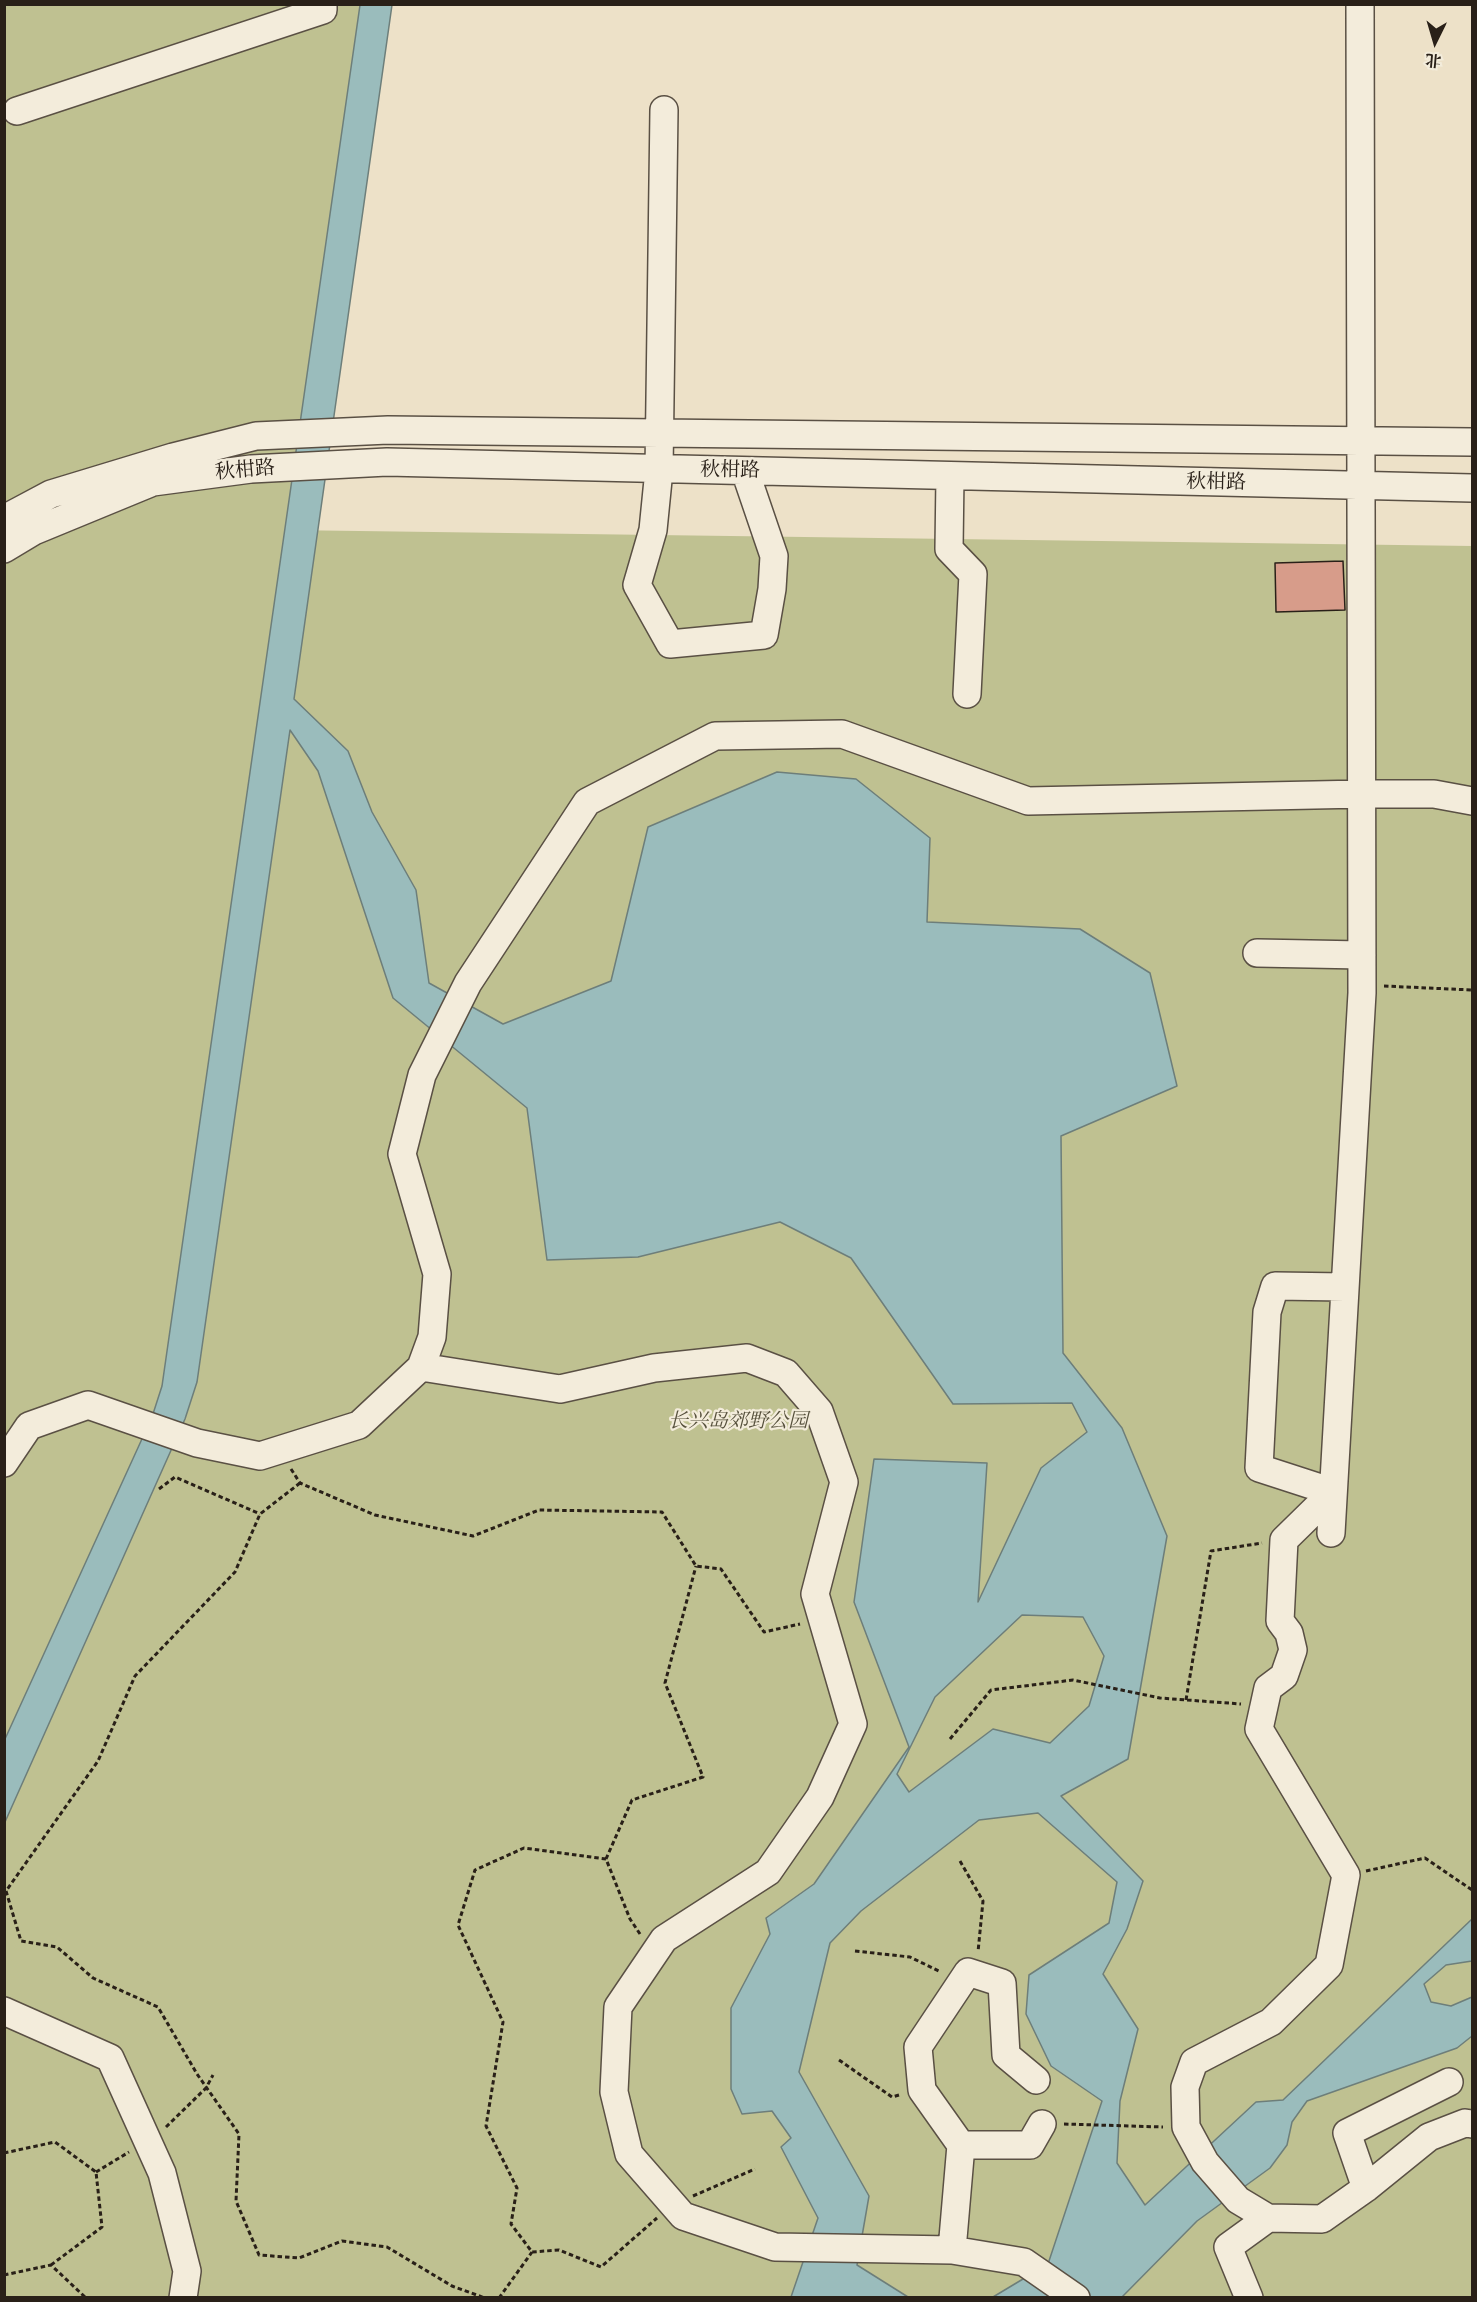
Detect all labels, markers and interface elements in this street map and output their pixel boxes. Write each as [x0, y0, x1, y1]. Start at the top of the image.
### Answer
north arrow [1405, 12, 1465, 72]
text: 北 [1425, 50, 1442, 71]
street label: 秋柑路 [214, 456, 276, 486]
street label: 秋柑路 [700, 458, 760, 484]
street label: 秋柑路 [1186, 470, 1246, 496]
park label: 长兴岛郊野公园 [668, 1410, 808, 1434]

